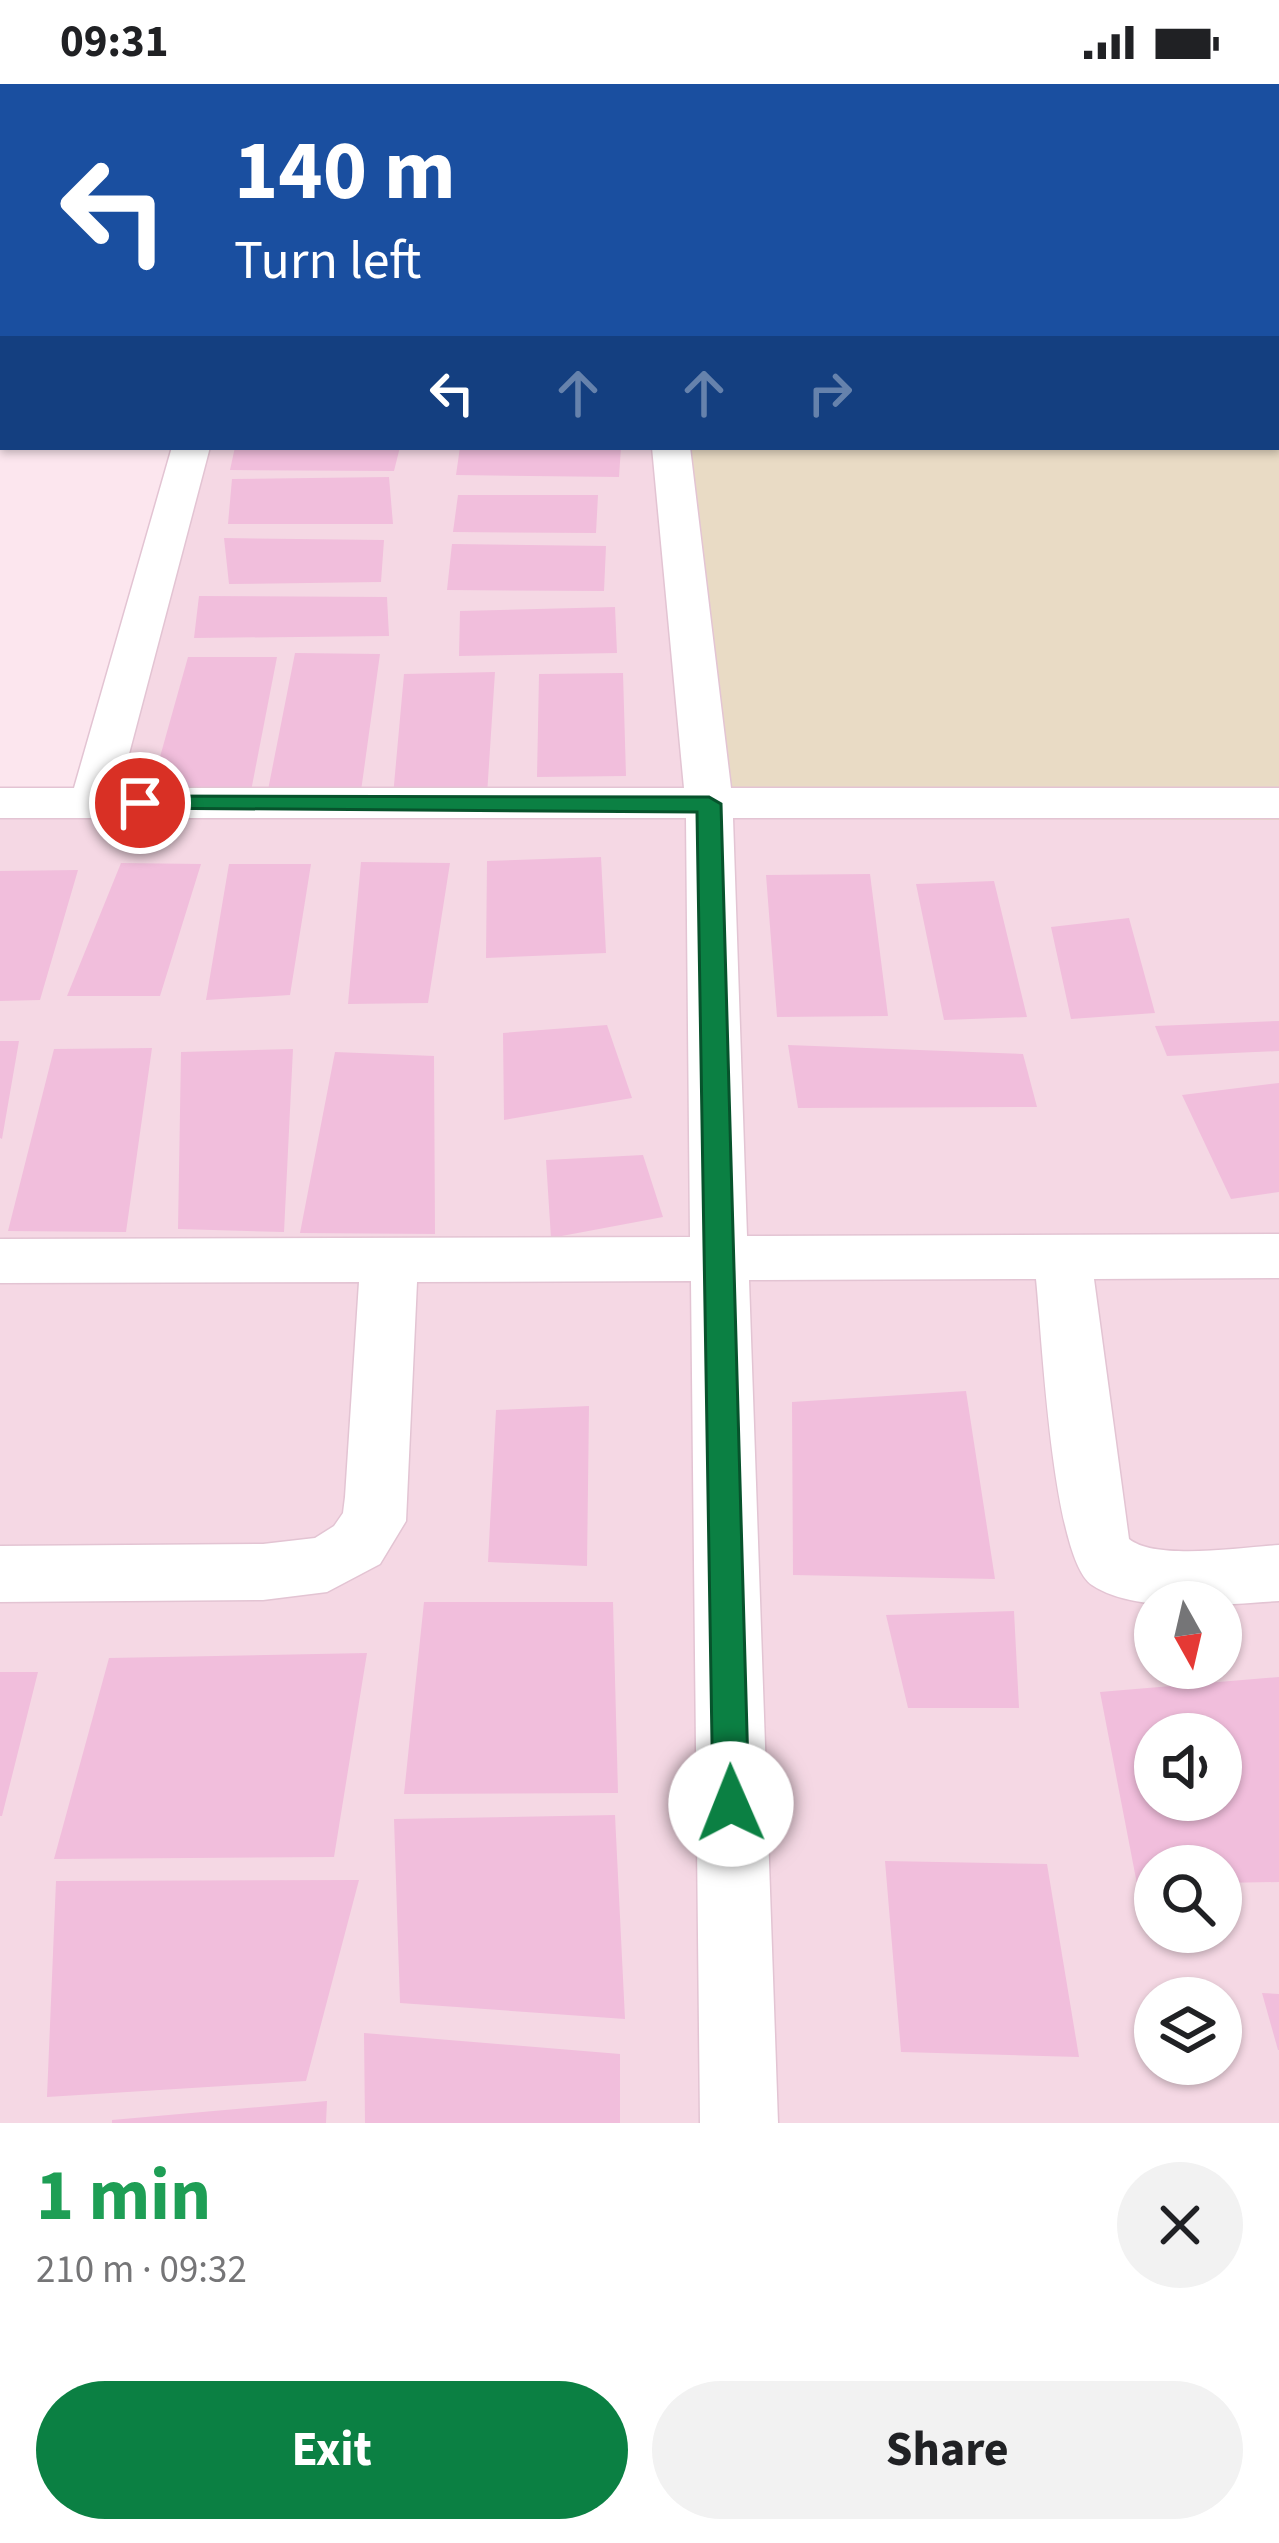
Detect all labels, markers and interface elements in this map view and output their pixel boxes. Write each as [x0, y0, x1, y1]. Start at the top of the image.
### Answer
text: 09:31 [60, 10, 169, 74]
text: 140 m [234, 112, 456, 232]
icon: left [36, 132, 192, 288]
text: Turn left [234, 223, 421, 300]
icon: left [419, 360, 485, 426]
icon: ahead [545, 360, 611, 426]
icon: ahead [671, 360, 737, 426]
icon: right [797, 360, 863, 426]
pin [89, 752, 191, 854]
icon: arrive [107, 770, 173, 836]
north arrow [1134, 1581, 1242, 1689]
map controls [1134, 1581, 1242, 2085]
button: sound [1134, 1713, 1242, 1821]
position arrow [668, 1741, 794, 1867]
button: search [1134, 1845, 1242, 1953]
button: layers [1134, 1977, 1242, 2085]
text: 1 min [36, 2145, 211, 2248]
button: close [1117, 2162, 1243, 2288]
text: 210 m · 09:32 [36, 2242, 247, 2298]
button: Exit [36, 2381, 628, 2519]
button: Share [652, 2381, 1243, 2519]

